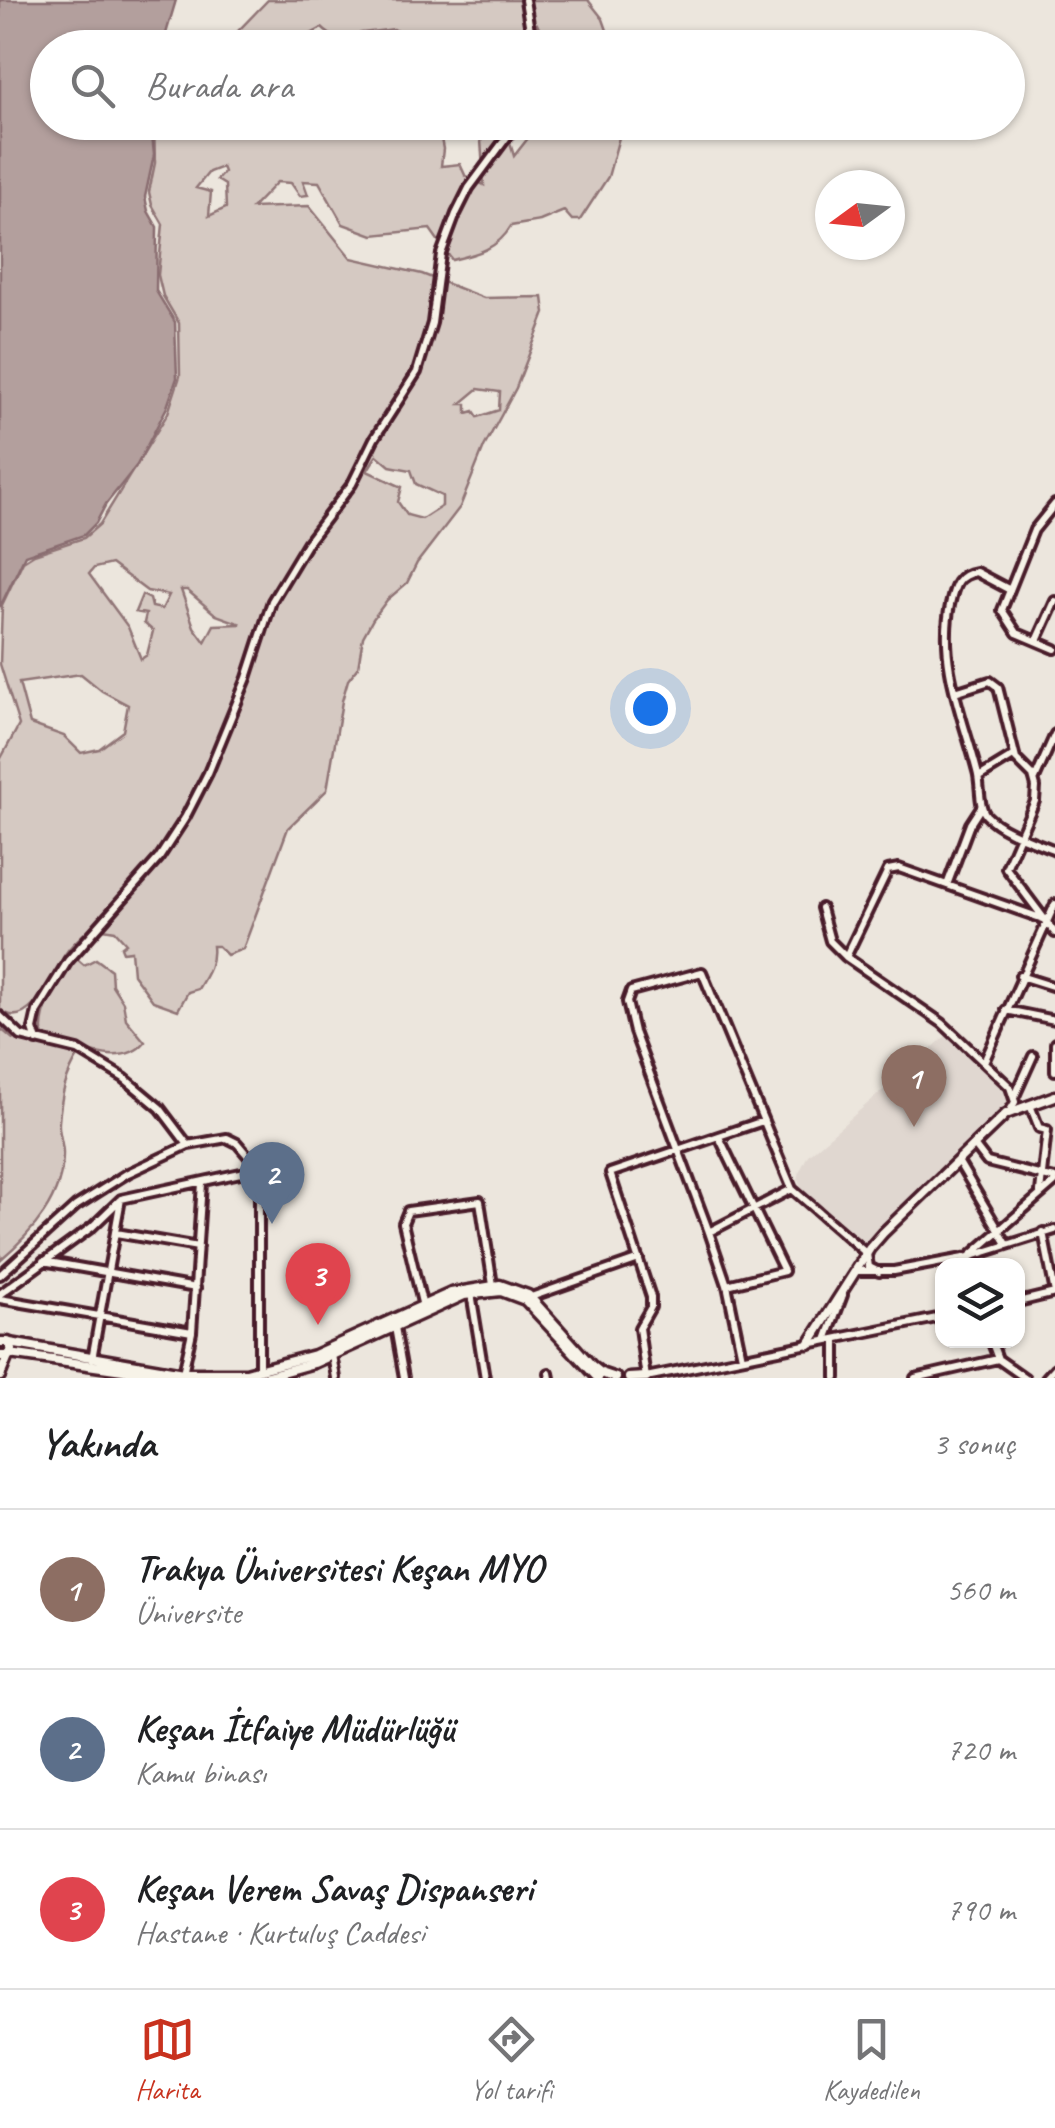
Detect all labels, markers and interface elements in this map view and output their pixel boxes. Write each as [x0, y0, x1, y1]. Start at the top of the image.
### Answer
search box [30, 30, 1025, 140]
icon: search [65, 58, 120, 113]
text: Burada ara [145, 62, 293, 109]
north arrow [815, 170, 905, 260]
your location [625, 683, 676, 734]
pin: 1 [882, 1044, 946, 1127]
pin: 2 [240, 1142, 304, 1224]
pin: 3 [286, 1242, 350, 1325]
map controls [935, 1258, 1025, 1348]
button: layers [935, 1258, 1025, 1348]
text: Yakında [40, 1417, 155, 1470]
text: 3 sonuç [933, 1423, 1015, 1464]
text: Trakya Üniversitesi Keşan MYO [135, 1545, 542, 1592]
text: 1 [65, 1569, 80, 1610]
text: 560 m [946, 1569, 1015, 1610]
text: Üniversite [135, 1592, 241, 1633]
text: Keşan İtfaiye Müdürlüğü [135, 1705, 454, 1752]
text: 2 [65, 1729, 80, 1770]
text: 720 m [946, 1729, 1015, 1770]
text: Kamu binası [135, 1752, 266, 1793]
text: Keşan Verem Savaş Dispanseri [135, 1865, 533, 1912]
text: 3 [65, 1889, 80, 1930]
text: 790 m [946, 1889, 1015, 1930]
text: Hastane · Kurtuluş Caddesi [135, 1912, 425, 1953]
tab: Harita [135, 2012, 199, 2107]
tab: Yol tarifi [470, 2012, 552, 2107]
tab: Kaydedilen [823, 2012, 920, 2107]

